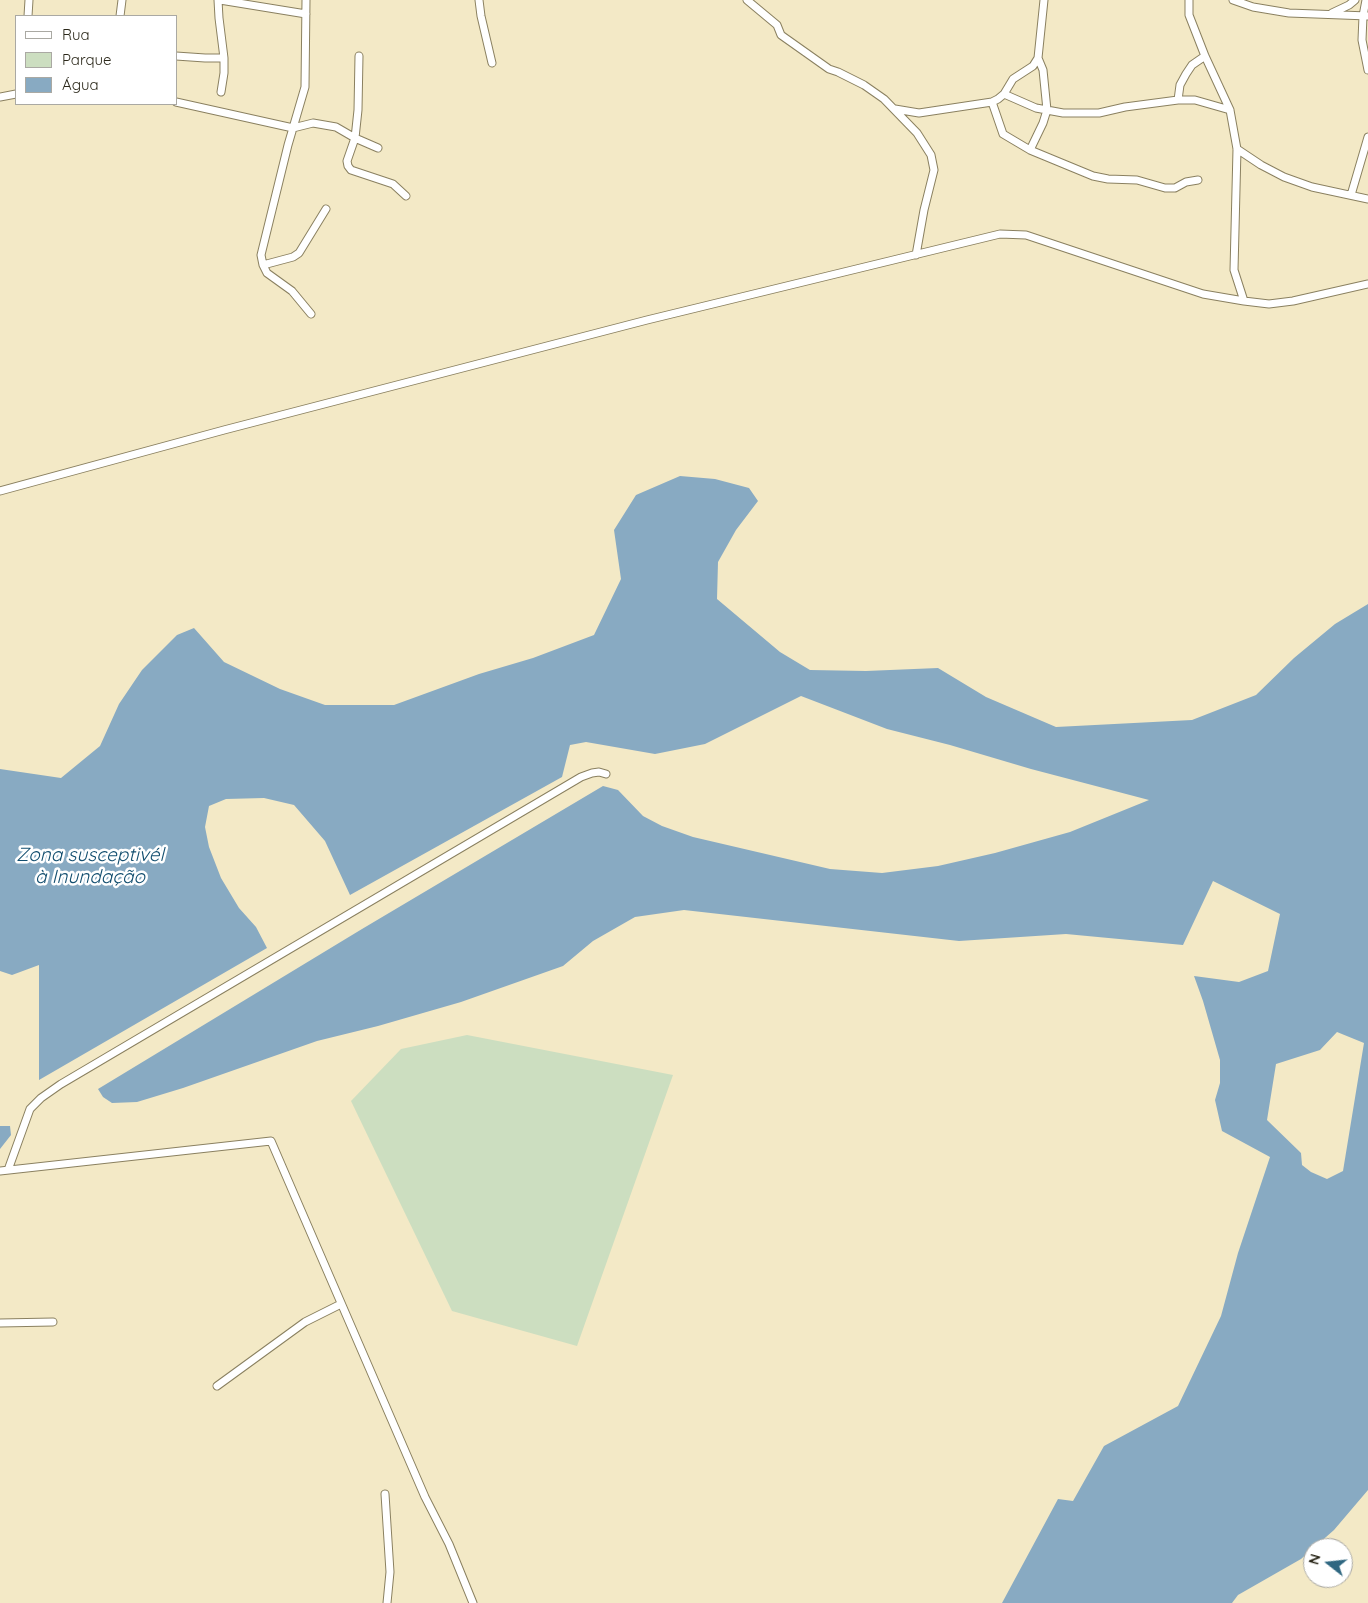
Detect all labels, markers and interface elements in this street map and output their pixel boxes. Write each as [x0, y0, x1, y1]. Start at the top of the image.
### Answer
legend [15, 15, 178, 105]
text: Rua [62, 25, 90, 44]
text: Parque [62, 50, 112, 69]
text: Água [62, 75, 99, 94]
water label: Zona susceptivél à Inundação [16, 844, 164, 888]
north arrow [1303, 1538, 1353, 1588]
text: N [1304, 1552, 1325, 1567]

